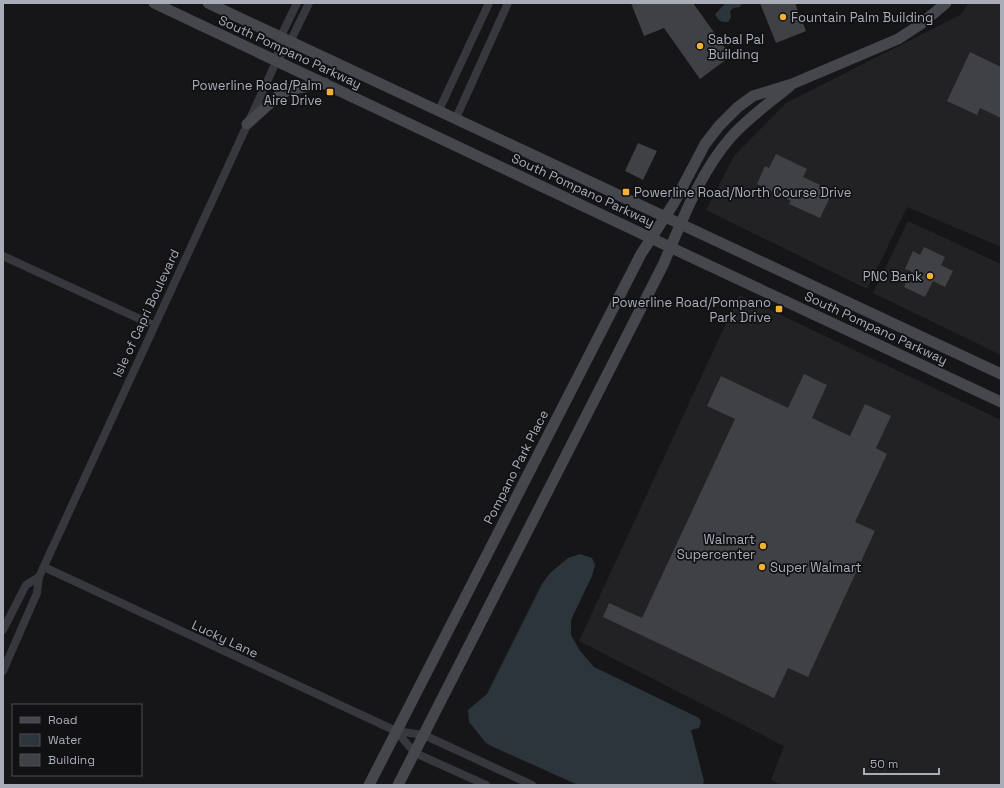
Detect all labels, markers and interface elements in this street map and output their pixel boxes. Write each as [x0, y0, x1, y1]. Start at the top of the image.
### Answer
place label: Fountain Palm Building [791, 9, 933, 26]
street label: South Pompano Parkway [216, 11, 364, 93]
marker: Fountain Palm Building [778, 12, 788, 22]
place label: Sabal Pal Building [708, 31, 764, 63]
marker: Sabal Pal Building [695, 41, 705, 51]
place label: Powerline Road/Palm Aire Drive [192, 77, 322, 109]
marker: Powerline Road/Palm Aire Drive [325, 87, 335, 97]
street label: South Pompano Parkway [509, 149, 657, 231]
place label: Powerline Road/North Course Drive [634, 184, 851, 201]
marker: Powerline Road/North Course Drive [621, 187, 631, 197]
street label: Isle of Capri Boulevard [109, 246, 183, 380]
place label: PNC Bank [863, 268, 922, 285]
marker: PNC Bank [925, 271, 935, 281]
street label: South Pompano Parkway [802, 287, 950, 369]
place label: Powerline Road/Pompano Park Drive [612, 294, 771, 326]
marker: Powerline Road/Pompano Park Drive [774, 304, 784, 314]
street label: Pompano Park Place [480, 407, 552, 527]
place label: Walmart Supercenter [677, 531, 755, 563]
marker: Walmart Supercenter [758, 541, 768, 551]
place label: Super Walmart [770, 559, 862, 576]
marker: Super Walmart [757, 562, 767, 572]
street label: Lucky Lane [189, 616, 261, 662]
legend [12, 704, 142, 776]
text: Road [48, 712, 77, 728]
text: Water [48, 732, 82, 748]
scale bar [864, 750, 939, 776]
text: Building [48, 752, 95, 768]
text: 50 m [870, 756, 898, 772]

